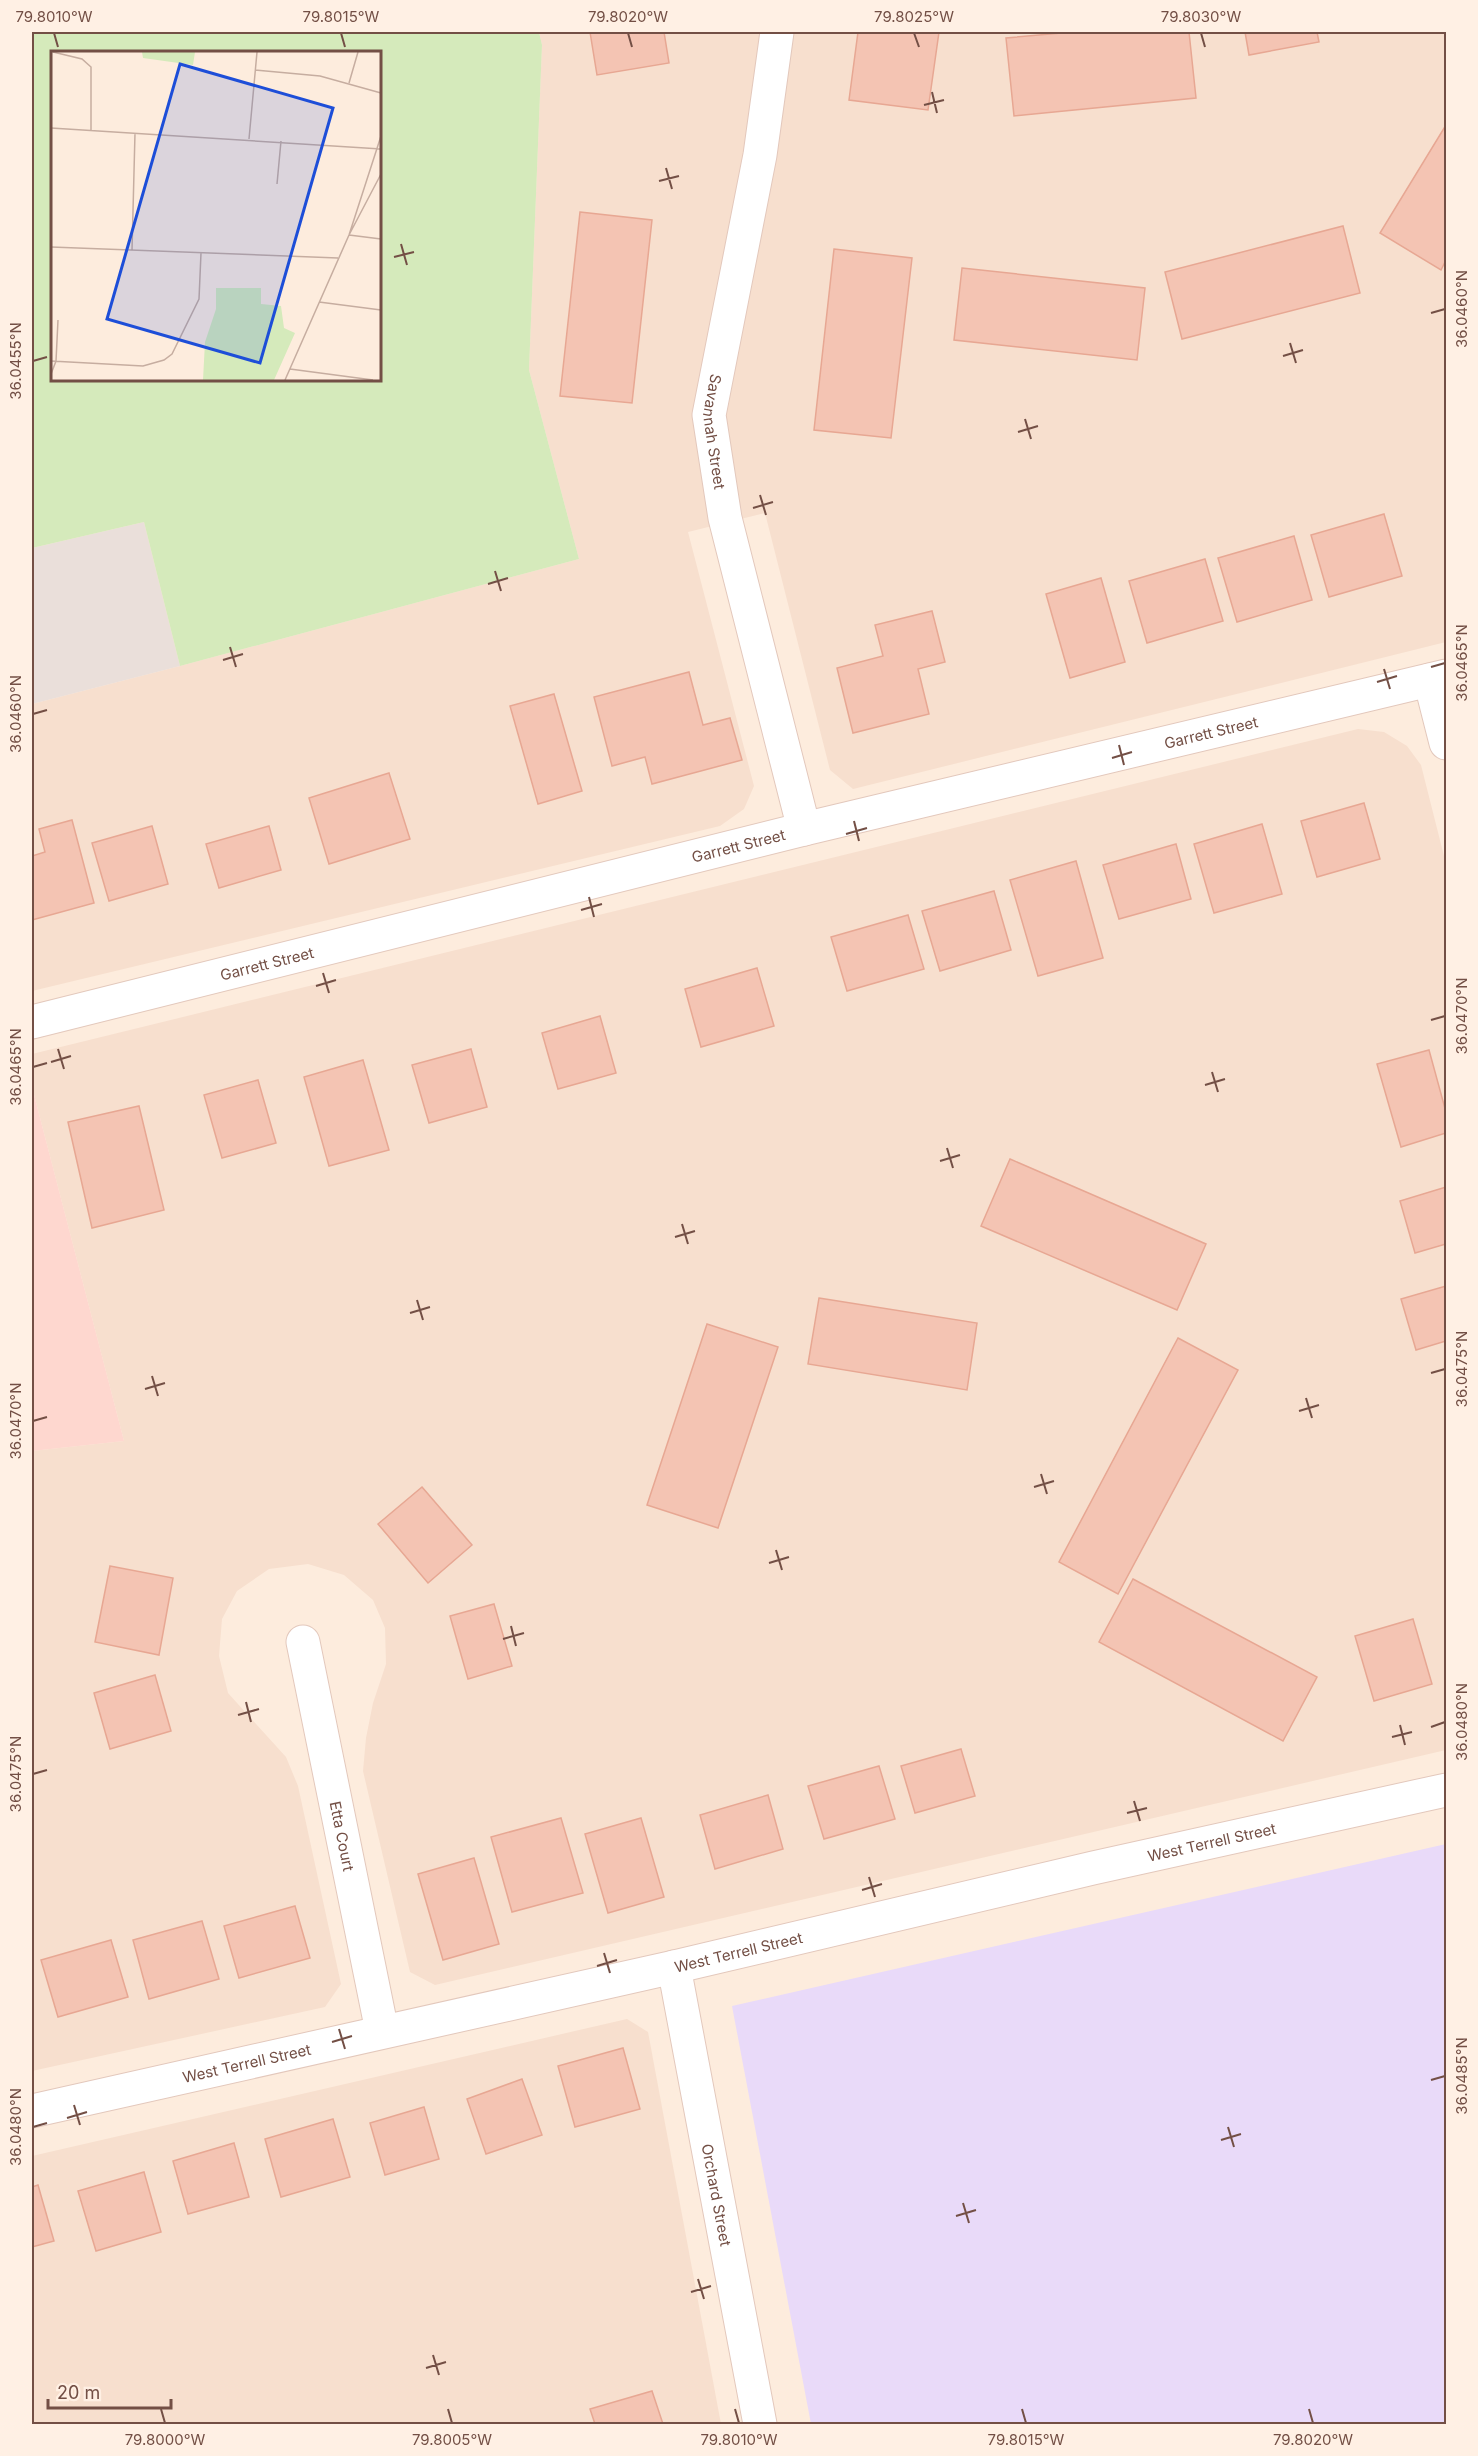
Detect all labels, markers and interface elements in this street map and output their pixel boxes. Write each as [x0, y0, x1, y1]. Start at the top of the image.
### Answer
text: 79.8010°W [15, 7, 93, 26]
text: 79.8015°W [303, 7, 380, 26]
text: 79.8020°W [588, 7, 668, 26]
text: 79.8025°W [874, 7, 954, 26]
text: 79.8030°W [1161, 7, 1241, 26]
inset map [51, 51, 381, 381]
text: 36.0460°N [1452, 270, 1471, 348]
text: 36.0455°N [6, 322, 25, 400]
street label: Savannah Street [699, 373, 730, 491]
text: 36.0465°N [1452, 624, 1471, 702]
text: 36.0460°N [6, 675, 25, 753]
street label: Garrett Street [1162, 712, 1260, 752]
street label: Garrett Street [690, 825, 787, 866]
street label: Garrett Street [218, 942, 316, 984]
text: 36.0470°N [1452, 977, 1471, 1055]
text: 36.0465°N [6, 1028, 25, 1106]
text: 36.0475°N [1452, 1331, 1471, 1407]
text: 36.0470°N [6, 1382, 25, 1460]
text: 36.0480°N [1452, 1683, 1471, 1761]
text: 36.0475°N [6, 1736, 25, 1812]
street label: Etta Court [326, 1799, 359, 1873]
street label: West Terrell Street [1146, 1818, 1278, 1865]
street label: West Terrell Street [672, 1927, 804, 1976]
text: 36.0485°N [1452, 2037, 1471, 2115]
street label: West Terrell Street [181, 2039, 313, 2086]
text: 36.0480°N [6, 2088, 25, 2166]
street label: Orchard Street [698, 2142, 736, 2248]
scale bar [48, 2372, 171, 2410]
text: 20 m [57, 2382, 100, 2403]
text: 79.8000°W [125, 2430, 205, 2449]
text: 79.8005°W [412, 2430, 492, 2449]
text: 79.8010°W [700, 2430, 778, 2449]
text: 79.8015°W [988, 2430, 1065, 2449]
text: 79.8020°W [1273, 2430, 1353, 2449]

